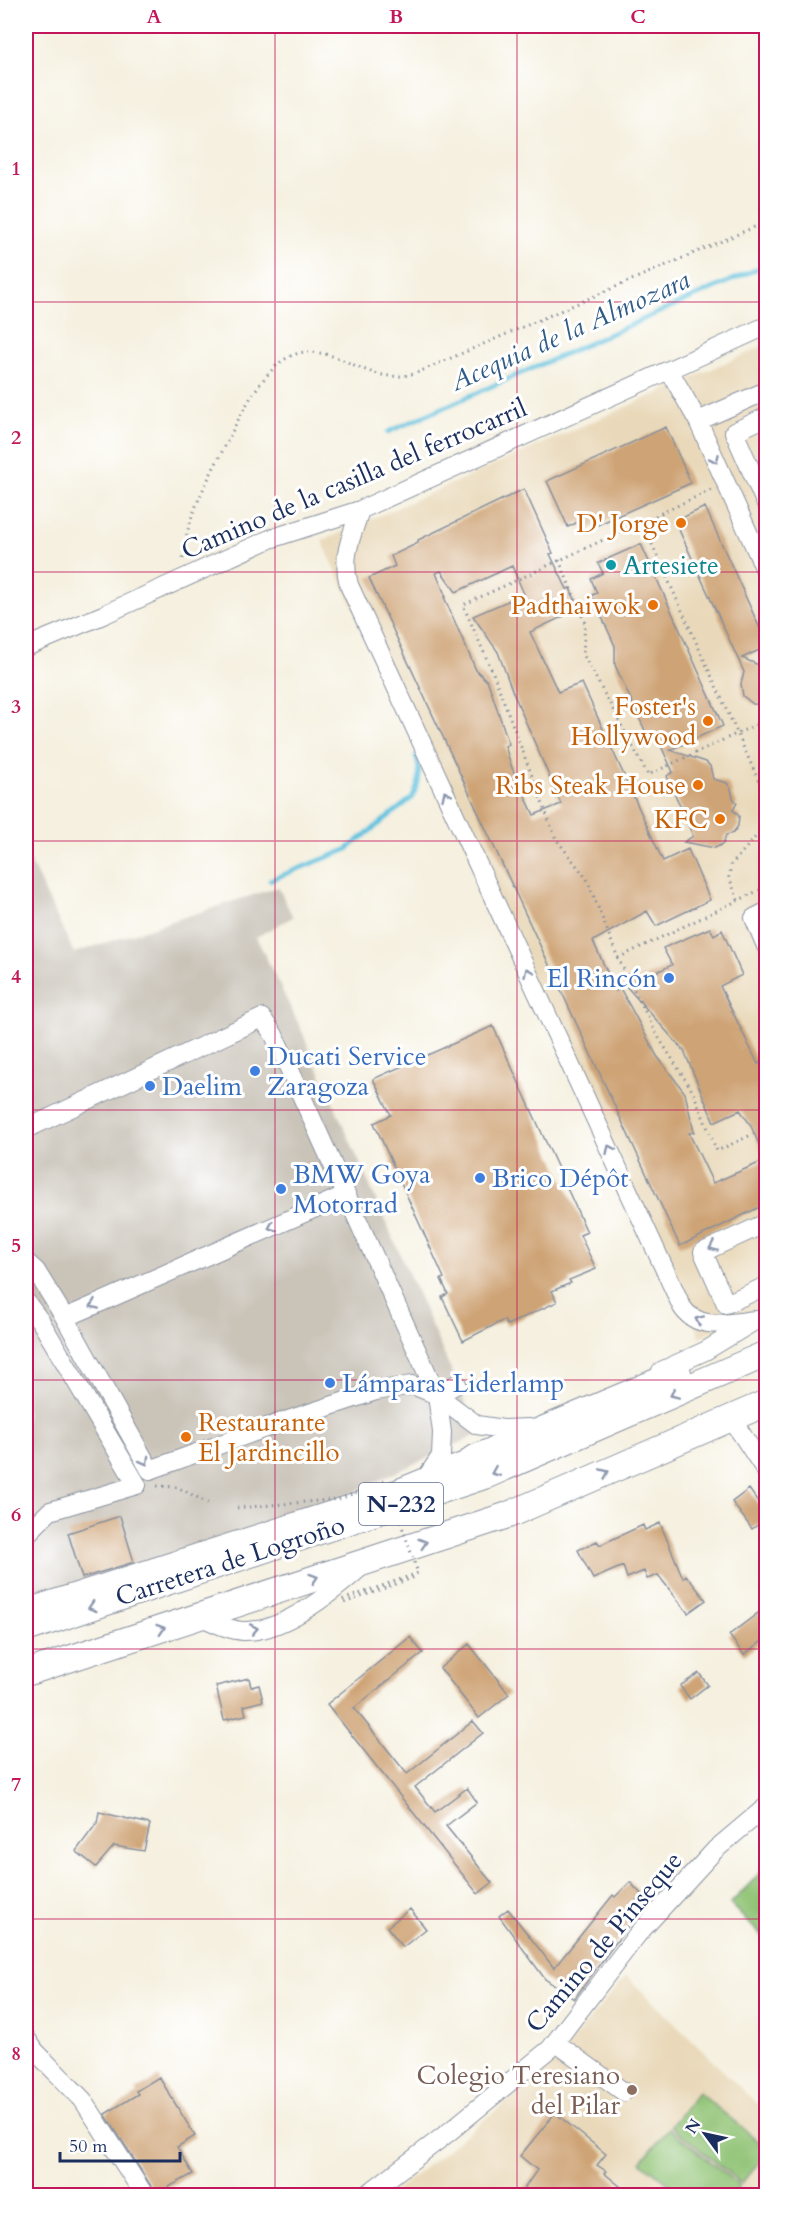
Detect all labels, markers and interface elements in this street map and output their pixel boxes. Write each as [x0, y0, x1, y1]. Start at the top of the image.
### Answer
text: A [146, 3, 162, 30]
text: B [389, 3, 403, 30]
text: C [630, 3, 646, 30]
text: 1 [11, 155, 21, 182]
water label: Acequia de la Almozara [443, 262, 696, 401]
street label: Camino de la casilla del ferrocarril [176, 390, 533, 568]
text: 2 [11, 424, 21, 451]
one-way arrow [708, 452, 720, 463]
place label: D' Jorge [576, 506, 669, 541]
marker: D' Jorge [674, 516, 688, 530]
place label: Artesiete [623, 548, 719, 583]
marker: Artesiete [604, 558, 618, 572]
place label: Padthaiwok [511, 588, 641, 623]
marker: Padthaiwok [646, 598, 660, 612]
place label: Foster's Hollywood [570, 689, 696, 754]
text: 3 [11, 693, 21, 720]
marker: Foster's Hollywood [701, 714, 715, 728]
place label: Ribs Steak House [495, 768, 686, 803]
marker: Ribs Steak House [691, 778, 705, 792]
one-way arrow [441, 791, 453, 802]
place label: KFC [654, 802, 708, 837]
marker: KFC [713, 812, 727, 826]
place label: El Rincón [547, 961, 657, 996]
text: 4 [11, 963, 21, 990]
one-way arrow [523, 968, 535, 979]
marker: El Rincón [662, 971, 676, 985]
place label: Ducati Service Zaragoza [267, 1039, 426, 1104]
marker: Ducati Service Zaragoza [248, 1064, 262, 1078]
place label: Daelim [162, 1069, 242, 1104]
marker: Daelim [143, 1079, 157, 1093]
one-way arrow [605, 1145, 617, 1156]
place label: BMW Goya Motorrad [293, 1157, 430, 1222]
place label: Brico Dépôt [492, 1161, 628, 1196]
marker: Brico Dépôt [473, 1171, 487, 1185]
marker: BMW Goya Motorrad [274, 1182, 288, 1196]
one-way arrow [268, 1219, 279, 1231]
text: 5 [11, 1232, 21, 1259]
one-way arrow [709, 1240, 720, 1252]
one-way arrow [89, 1298, 100, 1310]
one-way arrow [694, 1315, 705, 1327]
place label: Lámparas Liderlamp [342, 1366, 564, 1401]
marker: Lámparas Liderlamp [323, 1376, 337, 1390]
one-way arrow [670, 1387, 681, 1399]
place label: Restaurante El Jardincillo [198, 1405, 340, 1470]
marker: Restaurante El Jardincillo [179, 1430, 193, 1444]
one-way arrow [138, 1455, 149, 1465]
one-way arrow [491, 1464, 502, 1476]
one-way arrow [599, 1468, 610, 1480]
road number: N-232 [359, 1483, 443, 1525]
text: 6 [11, 1501, 21, 1528]
street label: Carretera de Logroño [111, 1507, 349, 1615]
one-way arrow [417, 1537, 428, 1550]
one-way arrow [308, 1573, 319, 1586]
one-way arrow [87, 1600, 97, 1612]
one-way arrow [249, 1623, 259, 1636]
one-way arrow [155, 1624, 166, 1636]
text: 7 [11, 1771, 21, 1798]
street label: Camino de Pinseque [518, 1844, 690, 2040]
text: 8 [11, 2040, 21, 2067]
place label: Colegio Teresiano del Pilar [416, 2058, 621, 2123]
marker: Colegio Teresiano del Pilar [625, 2083, 639, 2097]
north arrow [675, 2104, 735, 2164]
text: N [680, 2114, 706, 2138]
scale bar [60, 2125, 180, 2163]
text: 50 m [69, 2134, 108, 2159]

